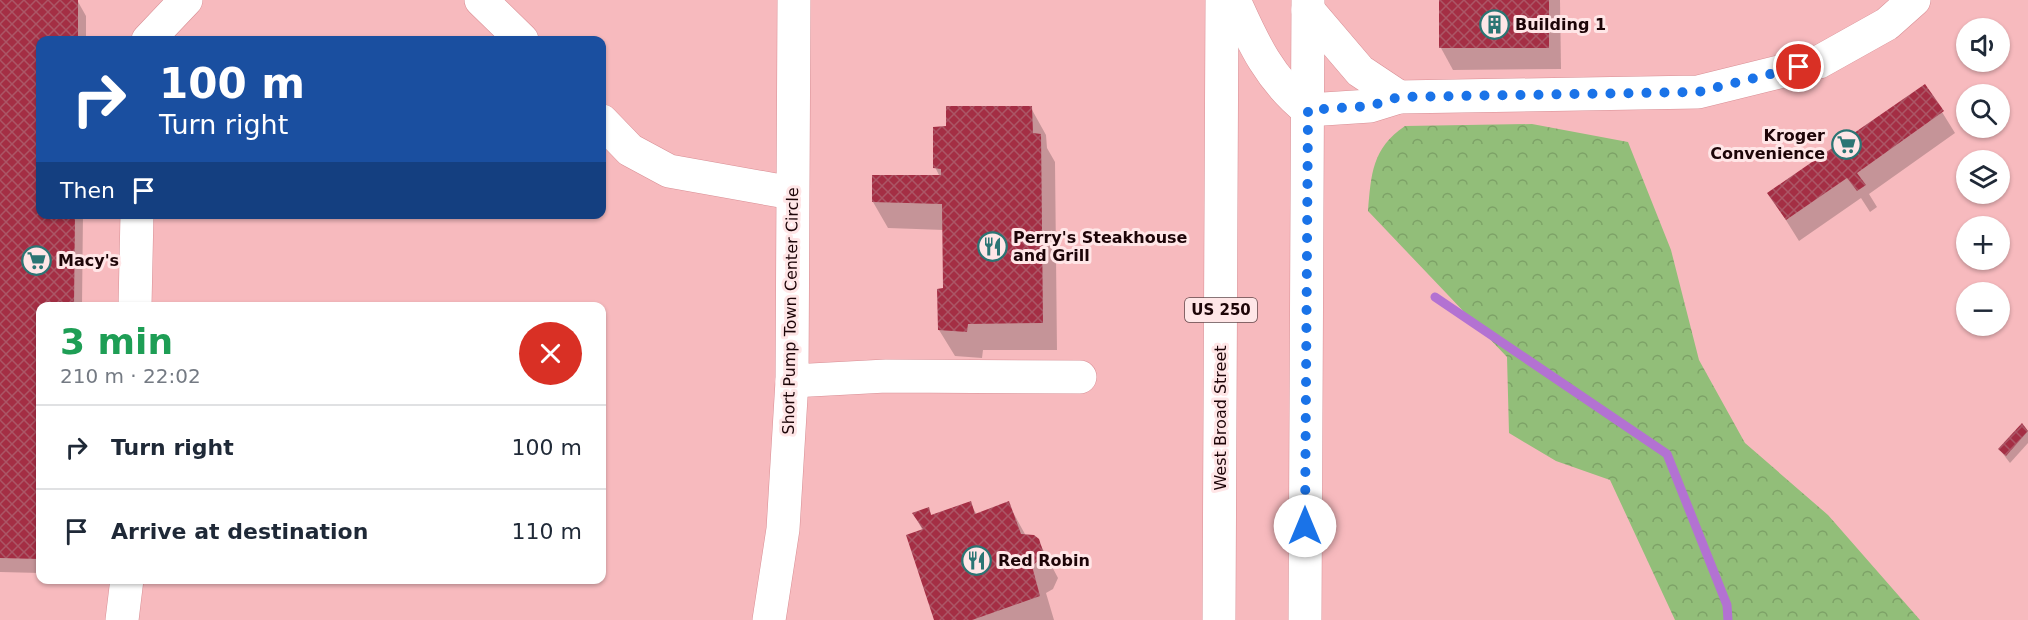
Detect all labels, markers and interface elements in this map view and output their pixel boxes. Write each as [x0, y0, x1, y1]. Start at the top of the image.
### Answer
building icon: Building 1 [1478, 8, 1510, 40]
place label: Building 1 [1515, 15, 1606, 34]
map controls [1956, 18, 2010, 336]
button: sound [1956, 18, 2010, 72]
pin [1773, 41, 1824, 92]
icon: arrive [1782, 50, 1815, 83]
text: 100 m [159, 59, 305, 108]
icon: right [60, 60, 138, 138]
button: search [1956, 84, 2010, 138]
text: Turn right [159, 109, 288, 140]
place label: Kroger Convenience [1710, 126, 1825, 163]
supermarket icon: Kroger Convenience [1830, 128, 1862, 160]
button: layers [1956, 150, 2010, 204]
icon: arrive [127, 174, 160, 207]
text: Then [60, 178, 115, 203]
street label: Short Pump Town Center Circle [779, 187, 802, 435]
button: + [1956, 216, 2010, 270]
place label: Perry's Steakhouse and Grill [1013, 228, 1188, 265]
restaurant icon: Perry's Steakhouse and Grill [976, 230, 1008, 262]
supermarket icon: Macy's [21, 244, 53, 276]
place label: Macy's [58, 251, 119, 270]
button: − [1956, 282, 2010, 336]
road number: US 250 [1185, 298, 1257, 322]
text: 3 min [60, 321, 173, 362]
button: close [519, 322, 582, 385]
street label: West Broad Street [1211, 345, 1230, 491]
text: 210 m · 22:02 [60, 364, 201, 388]
icon: right [60, 431, 93, 464]
text: Turn right [111, 435, 234, 460]
text: 100 m [512, 435, 582, 460]
position arrow [1273, 494, 1337, 558]
icon: arrive [60, 515, 93, 548]
text: Arrive at destination [111, 519, 368, 544]
text: 110 m [512, 519, 582, 544]
restaurant icon: Red Robin [961, 544, 993, 576]
place label: Red Robin [998, 551, 1090, 570]

